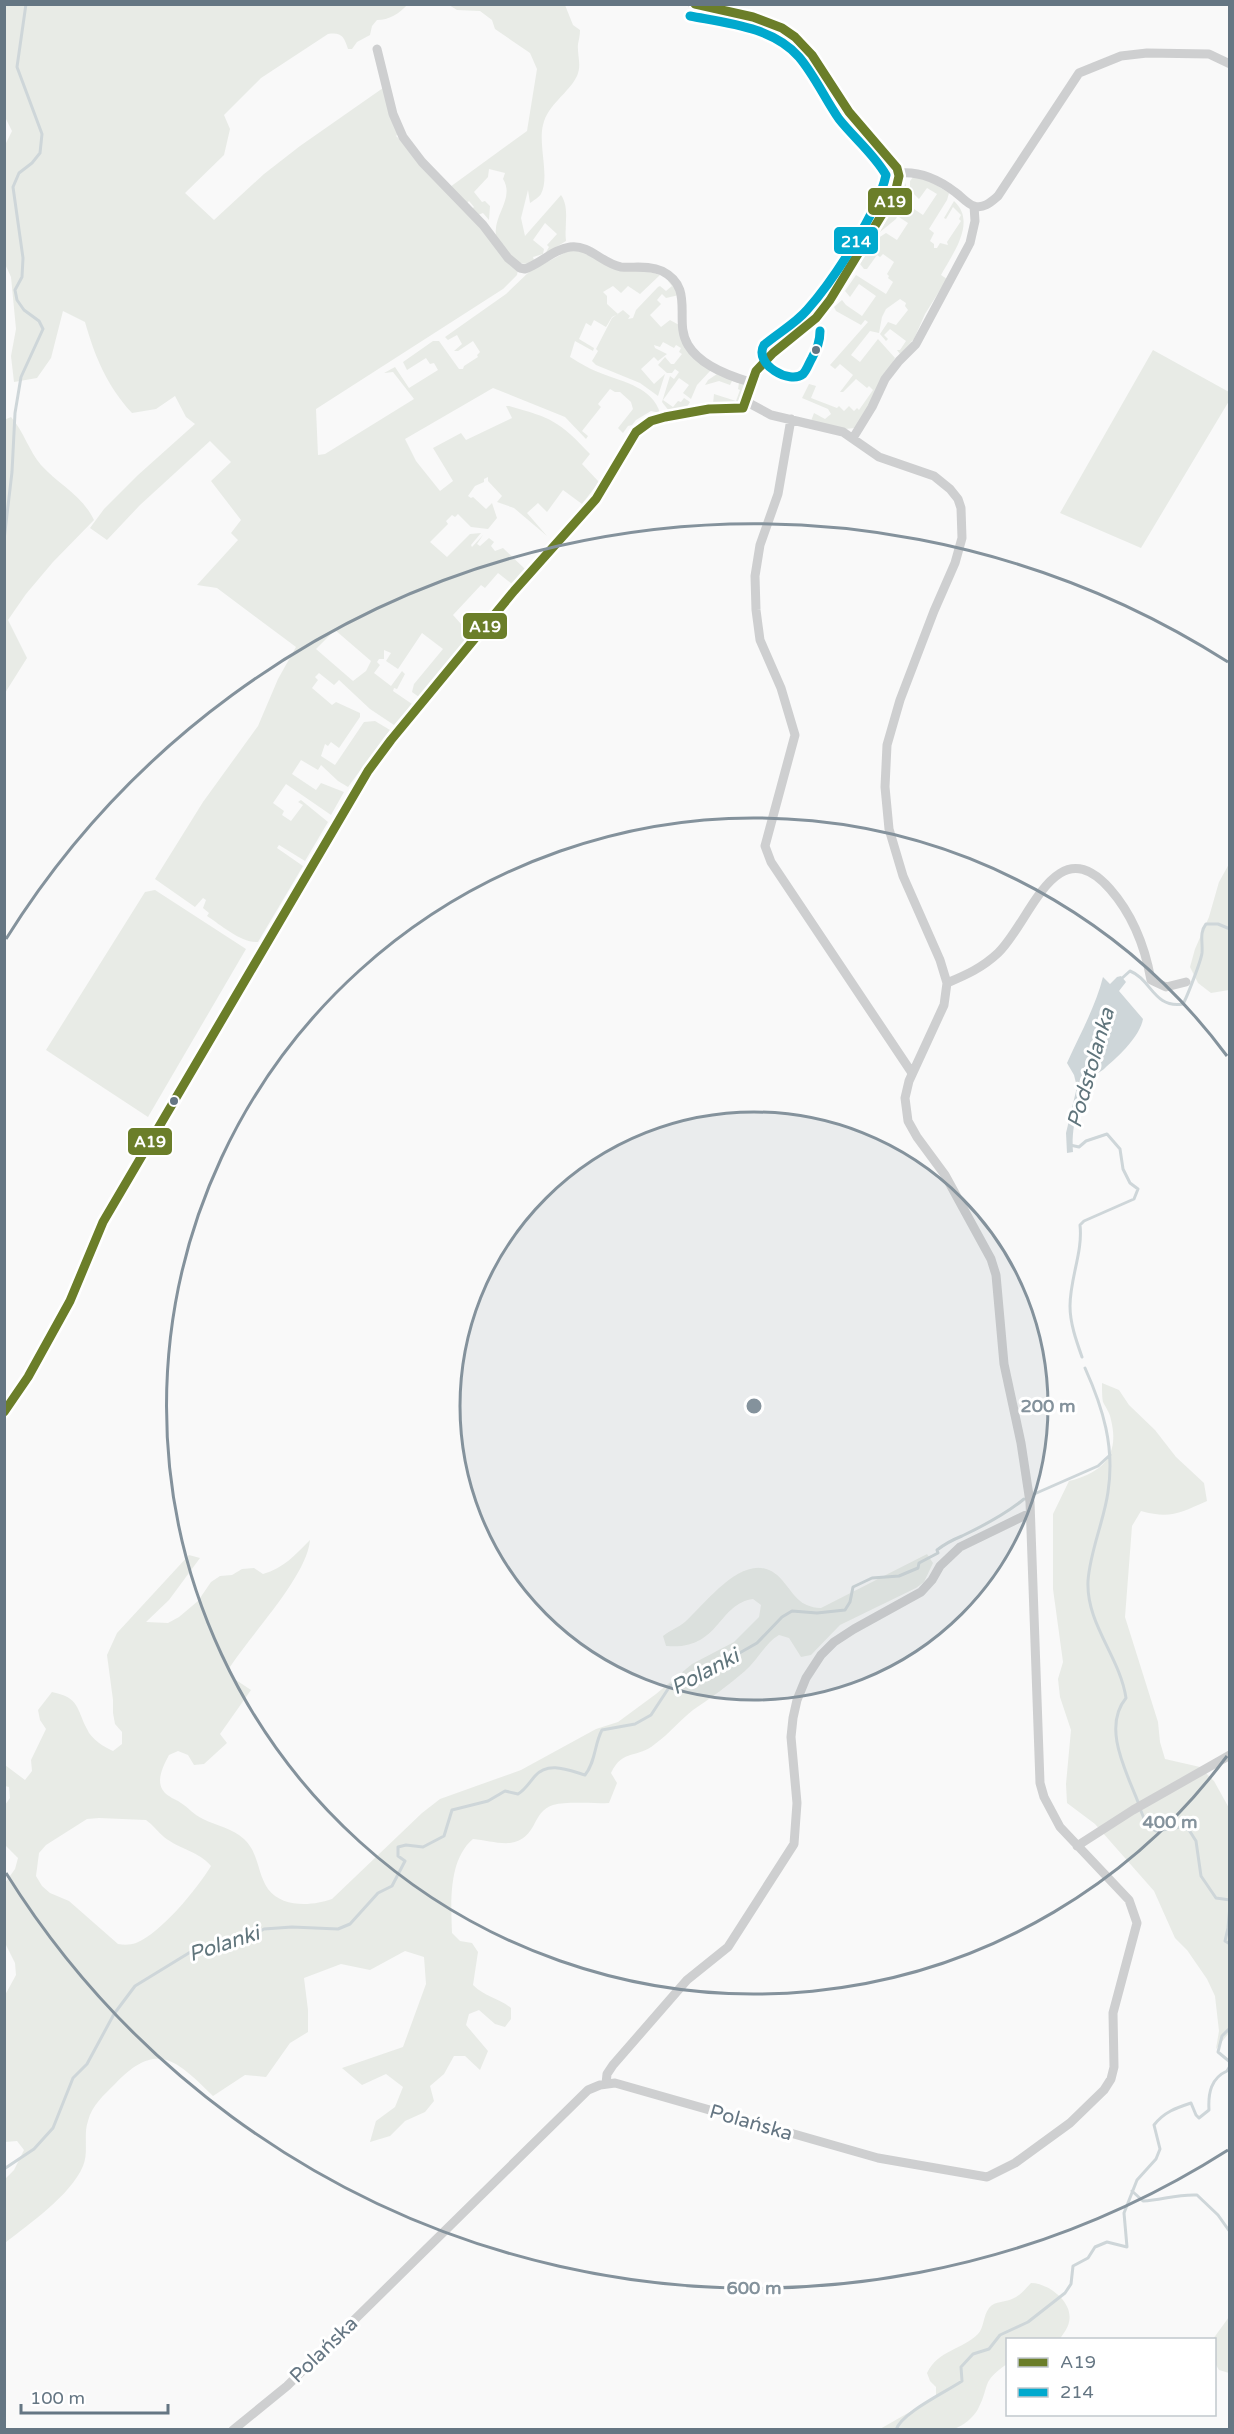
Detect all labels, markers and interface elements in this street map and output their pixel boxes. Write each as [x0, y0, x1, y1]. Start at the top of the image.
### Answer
line badge: A19 [867, 187, 913, 216]
text: A19 [874, 192, 906, 212]
line badge: 214 [833, 226, 879, 255]
text: 214 [841, 232, 871, 252]
unlabelled marker [810, 344, 822, 356]
line badge: A19 [462, 612, 508, 640]
text: A19 [469, 617, 501, 637]
water label: Podstolanka [1062, 1004, 1120, 1131]
unlabelled marker [168, 1095, 180, 1107]
line badge: A19 [127, 1127, 173, 1156]
text: A19 [134, 1132, 166, 1152]
text: 200 m [1020, 1395, 1076, 1417]
centre of rings [744, 1396, 764, 1416]
water label: Polanki [667, 1643, 746, 1700]
text: 400 m [1142, 1811, 1198, 1833]
water label: Polanki [185, 1920, 265, 1967]
street label: Polańska [707, 2100, 795, 2146]
text: 600 m [726, 2277, 782, 2299]
street label: Polańska [285, 2312, 363, 2388]
legend [1006, 2338, 1216, 2416]
text: A19 [1060, 2351, 1096, 2373]
scale bar [21, 2377, 168, 2415]
text: 214 [1060, 2381, 1094, 2403]
text: 100 m [30, 2387, 85, 2409]

